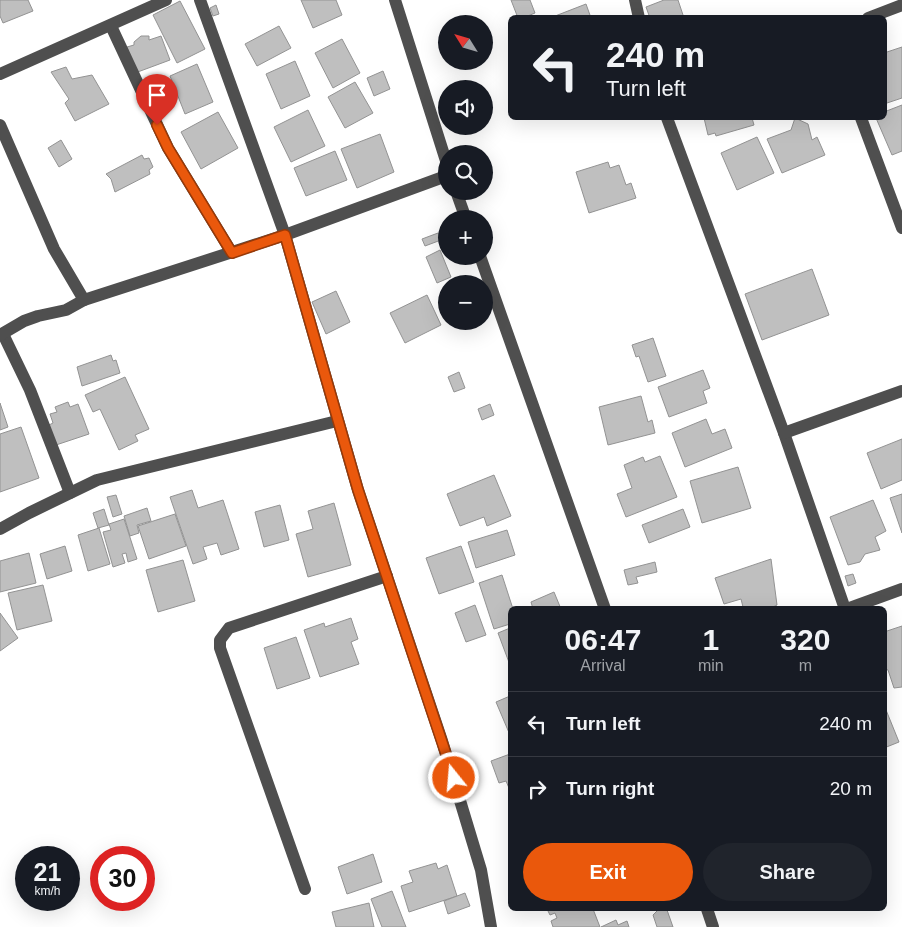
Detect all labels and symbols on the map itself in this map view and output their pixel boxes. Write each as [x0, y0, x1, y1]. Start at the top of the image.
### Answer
north arrow [438, 15, 492, 70]
pin [136, 74, 178, 125]
position arrow [427, 751, 479, 803]
speed limit sign: 30 [90, 846, 155, 911]

